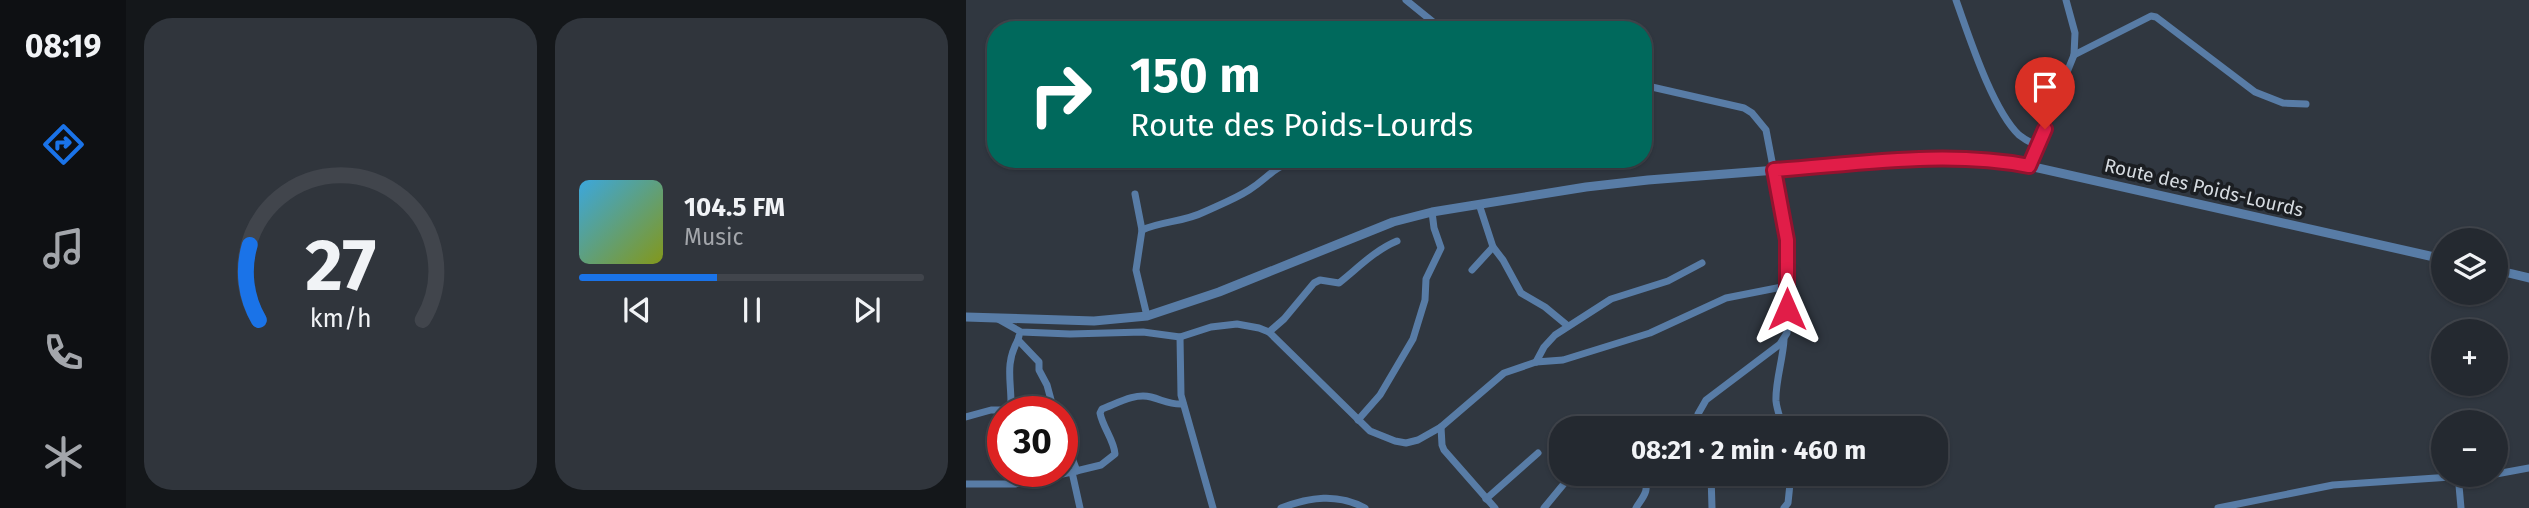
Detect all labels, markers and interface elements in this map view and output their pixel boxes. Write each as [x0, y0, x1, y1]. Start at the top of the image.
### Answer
text: 08:19 [25, 27, 101, 65]
text: 150 m [1130, 46, 1261, 105]
icon: right [1015, 49, 1106, 140]
pin [2015, 57, 2075, 129]
icon: arrive [2026, 68, 2064, 106]
text: Route des Poids-Lourds [1130, 106, 1473, 144]
icon: directions [39, 120, 88, 169]
street label: Route des Poids-Lourds [2102, 153, 2306, 222]
text: 104.5 FM [684, 192, 785, 223]
text: 27 [305, 222, 376, 309]
text: Music [684, 223, 744, 251]
icon: music [39, 224, 88, 273]
map controls [2431, 228, 2508, 487]
button: layers [2431, 228, 2508, 305]
position arrow [1750, 272, 1824, 346]
icon: previous [618, 291, 656, 329]
icon: pause [733, 291, 771, 329]
icon: next [848, 291, 886, 329]
text: km/h [310, 304, 371, 334]
button: + [2431, 319, 2508, 396]
icon: phone [39, 328, 88, 377]
speed limit sign: 30 [987, 396, 1078, 487]
button: − [2431, 410, 2508, 487]
icon: climate [39, 432, 88, 481]
text: 08:21 · 2 min · 460 m [1631, 435, 1866, 466]

